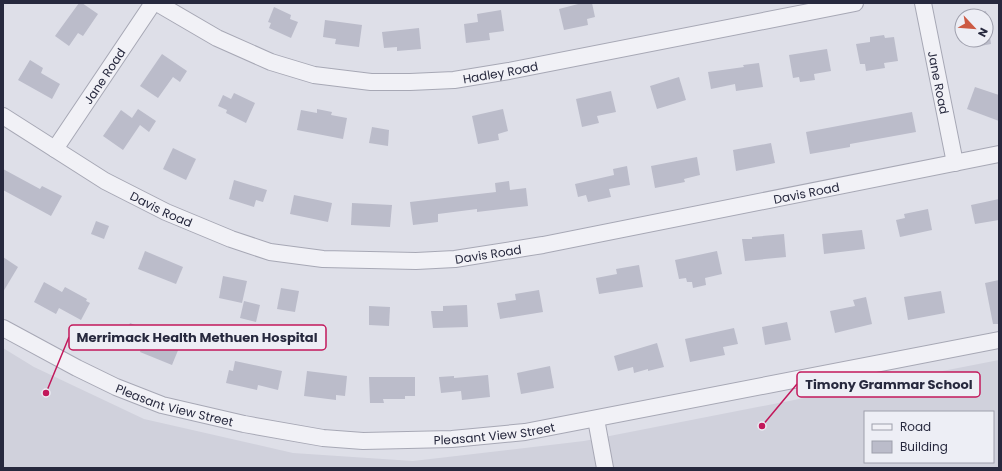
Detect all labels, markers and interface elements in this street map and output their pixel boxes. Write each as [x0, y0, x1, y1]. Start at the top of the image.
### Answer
north arrow [954, 8, 994, 48]
text: N [974, 25, 992, 40]
street label: Jane Road [79, 45, 129, 107]
street label: Jane Road [924, 49, 954, 116]
street label: Hadley Road [461, 57, 539, 87]
street label: Davis Road [772, 178, 841, 207]
street label: Davis Road [127, 187, 195, 231]
street label: Davis Road [454, 240, 523, 267]
callout: Merrimack Health Methuen Hospital [69, 325, 326, 350]
text: Merrimack Health Methuen Hospital [76, 328, 318, 347]
callout: Timony Grammar School [797, 372, 980, 397]
text: Timony Grammar School [805, 375, 973, 394]
street label: Pleasant View Street [113, 379, 235, 430]
legend [864, 411, 994, 463]
street label: Pleasant View Street [433, 418, 556, 448]
text: Road [900, 418, 931, 435]
text: Building [900, 438, 948, 455]

